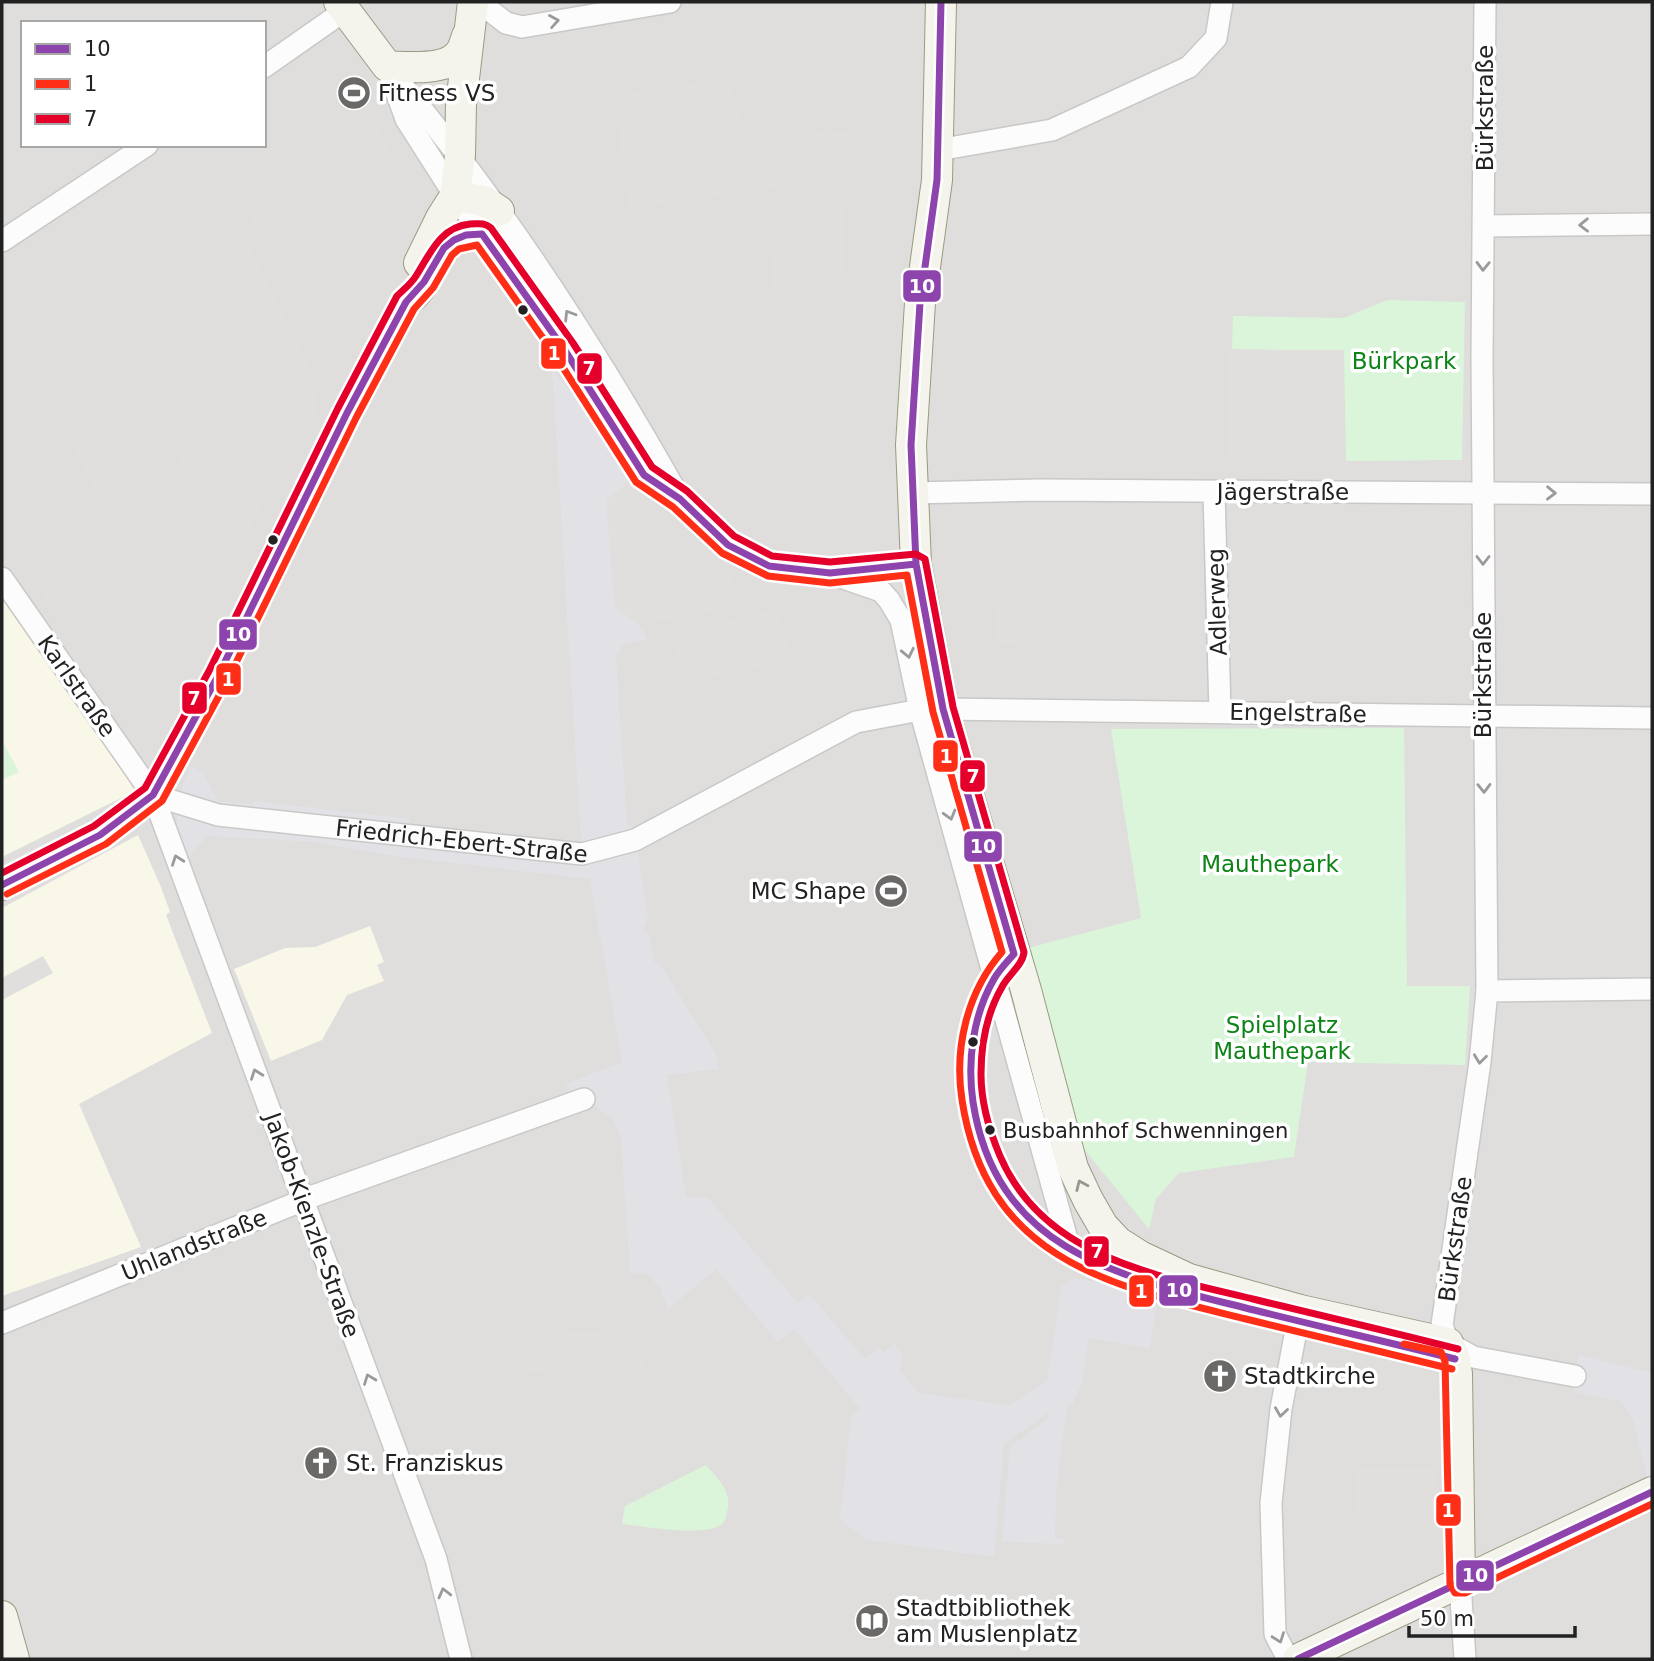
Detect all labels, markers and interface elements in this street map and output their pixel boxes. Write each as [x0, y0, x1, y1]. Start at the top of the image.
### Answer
one-way arrow [548, 14, 560, 29]
legend [21, 21, 266, 147]
text: 10 [84, 37, 111, 61]
street label: Bürkstraße [1472, 45, 1498, 171]
text: 1 [84, 72, 97, 96]
sports icon: Fitness VS [335, 74, 373, 112]
place label: Fitness VS [378, 80, 495, 106]
text: 7 [84, 107, 97, 131]
one-way arrow [1578, 217, 1589, 233]
one-way arrow [1476, 261, 1491, 272]
line badge: 10 [902, 269, 942, 303]
text: 10 [909, 275, 935, 297]
unlabelled marker [516, 303, 530, 317]
one-way arrow [564, 310, 577, 323]
line badge: 1 [540, 337, 567, 370]
text: 1 [547, 342, 561, 364]
park label: Bürkpark [1352, 348, 1457, 374]
line badge: 7 [576, 352, 603, 385]
text: 7 [582, 357, 596, 379]
street label: Jägerstraße [1215, 479, 1349, 505]
one-way arrow [1546, 485, 1557, 501]
unlabelled marker [266, 533, 280, 547]
street label: Adlerweg [1202, 548, 1232, 656]
one-way arrow [1475, 556, 1491, 566]
street label: Bürkstraße [1470, 612, 1496, 738]
line badge: 10 [218, 618, 258, 651]
text: 10 [225, 623, 251, 645]
street label: Karlstraße [33, 630, 121, 742]
one-way arrow [900, 647, 915, 659]
line badge: 1 [215, 662, 242, 696]
text: 1 [221, 668, 235, 690]
line badge: 7 [181, 681, 208, 715]
text: 7 [187, 687, 201, 709]
street label: Engelstraße [1229, 699, 1367, 727]
line badge: 1 [932, 739, 959, 773]
text: 1 [939, 745, 953, 767]
line badge: 7 [959, 759, 986, 793]
text: 7 [966, 765, 980, 787]
one-way arrow [1476, 783, 1492, 794]
one-way arrow [941, 808, 956, 820]
street label: Friedrich-Ebert-Straße [334, 815, 589, 868]
line badge: 10 [963, 830, 1003, 863]
text: 10 [970, 835, 996, 857]
park label: Mauthepark [1201, 851, 1340, 877]
one-way arrow [172, 854, 186, 866]
sports icon: MC Shape [872, 872, 910, 910]
place label: MC Shape [751, 878, 866, 904]
park label: Spielplatz Mauthepark [1213, 1012, 1352, 1064]
unlabelled marker [966, 1035, 980, 1049]
one-way arrow [1473, 1054, 1488, 1065]
one-way arrow [250, 1068, 264, 1080]
street label: Jakob-Kienzle-Straße [259, 1107, 365, 1341]
place label: Busbahnhof Schwenningen [1003, 1119, 1288, 1143]
marker: Busbahnhof Schwenningen [983, 1123, 997, 1137]
street label: Bürkstraße [1433, 1175, 1477, 1303]
one-way arrow [1075, 1180, 1089, 1193]
street label: Uhlandstraße [118, 1204, 270, 1286]
line badge: 7 [1083, 1235, 1110, 1268]
text: 7 [1090, 1240, 1104, 1262]
line badge: 1 [1128, 1274, 1155, 1308]
line badge: 10 [1158, 1274, 1199, 1307]
text: 10 [1166, 1279, 1192, 1301]
text: 1 [1134, 1280, 1148, 1302]
church icon: Stadtkirche [1201, 1357, 1239, 1395]
place label: Stadtkirche [1244, 1363, 1375, 1389]
one-way arrow [363, 1373, 377, 1385]
one-way arrow [1274, 1406, 1289, 1418]
church icon: St. Franziskus [302, 1444, 340, 1482]
place label: St. Franziskus [346, 1450, 504, 1476]
line badge: 1 [1435, 1493, 1462, 1527]
text: 1 [1441, 1499, 1455, 1521]
line badge: 10 [1455, 1559, 1495, 1592]
text: 10 [1462, 1564, 1488, 1586]
one-way arrow [438, 1587, 452, 1599]
scale bar [1409, 1594, 1575, 1638]
place label: Stadtbibliothek am Muslenplatz [896, 1595, 1078, 1647]
library icon: Stadtbibliothek am Muslenplatz [853, 1602, 891, 1640]
text: 50 m [1420, 1607, 1474, 1631]
one-way arrow [1271, 1631, 1285, 1644]

